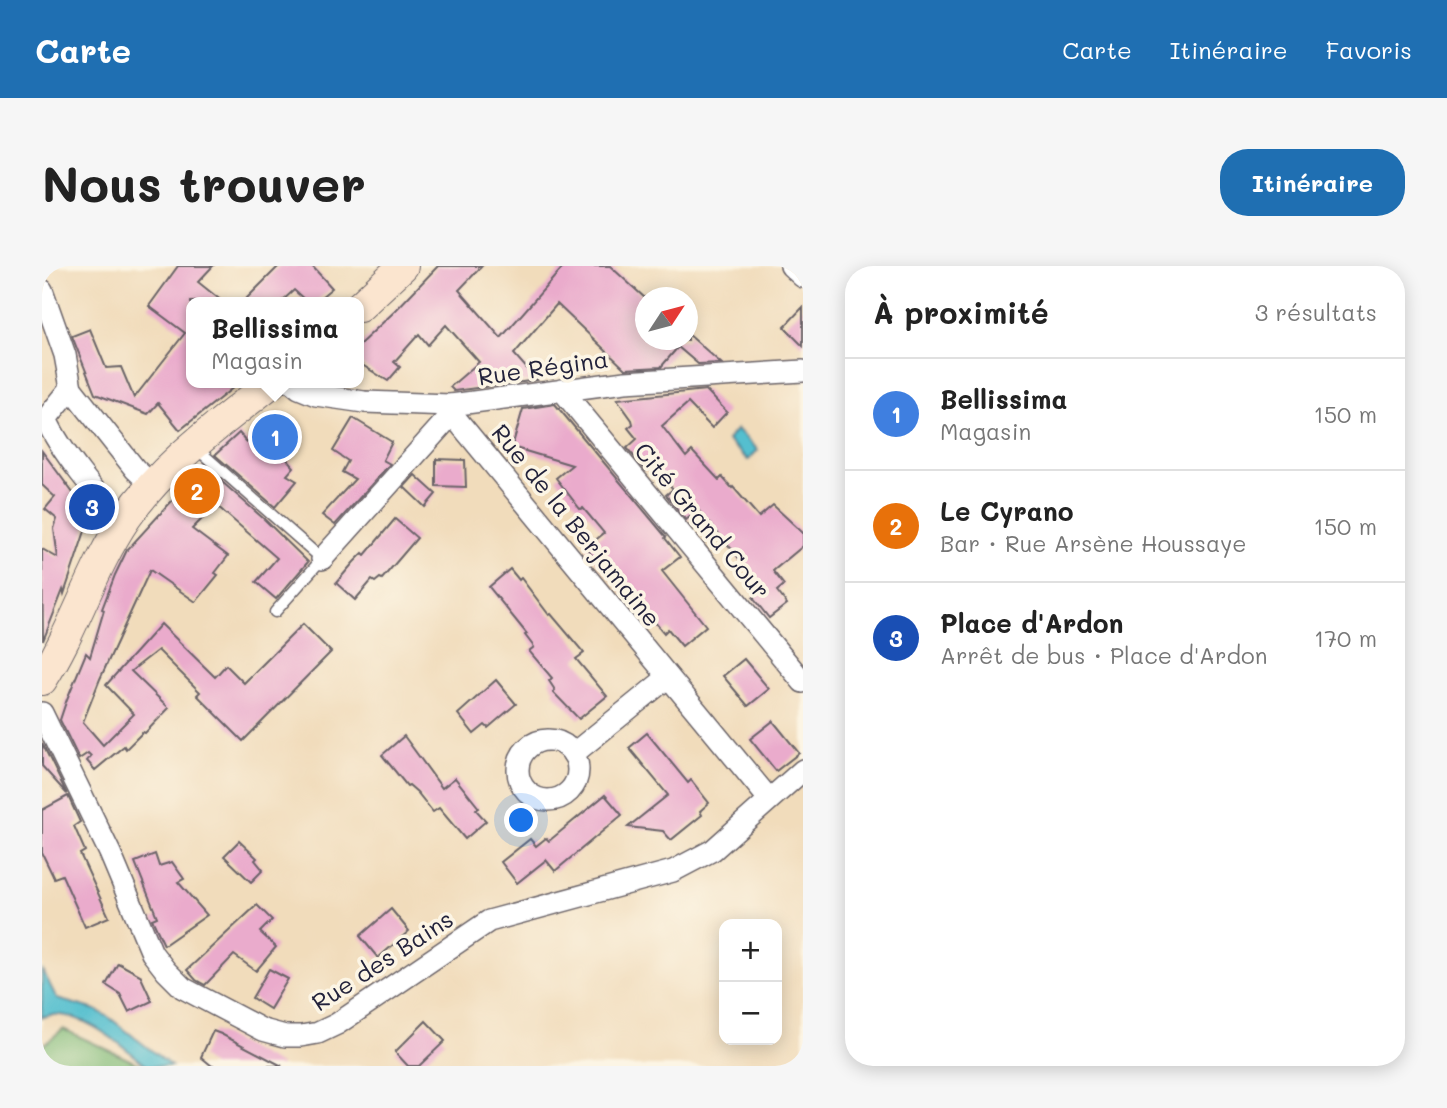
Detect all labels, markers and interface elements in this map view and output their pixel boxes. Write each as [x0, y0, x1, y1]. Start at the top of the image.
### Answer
text: Carte [35, 28, 131, 71]
text: Carte [1062, 34, 1132, 65]
text: Itinéraire [1170, 34, 1288, 65]
text: Favoris [1326, 34, 1412, 65]
button: Itinéraire [1220, 149, 1405, 216]
text: Nous trouver [42, 151, 366, 214]
north arrow [635, 287, 698, 350]
text: À proximité [873, 292, 1049, 332]
popup [186, 297, 364, 388]
text: 3 résultats [1255, 297, 1377, 327]
text: Bellissima [211, 311, 339, 345]
street label: Rue Régina [476, 343, 610, 391]
text: Magasin [211, 345, 303, 375]
text: Bellissima [940, 382, 1067, 416]
text: 1 [891, 399, 901, 429]
text: 150 m [1313, 399, 1377, 429]
pin: 1 [252, 411, 298, 463]
text: Magasin [940, 416, 1031, 446]
street label: Rue de la Berjamaine [486, 417, 668, 633]
street label: Cité Grand Cour [628, 435, 778, 605]
pin: 2 [174, 465, 220, 517]
pin: 3 [69, 481, 115, 533]
text: Le Cyrano [940, 494, 1074, 528]
text: 2 [890, 511, 902, 541]
text: 150 m [1313, 511, 1377, 541]
text: Bar · Rue Arsène Houssaye [940, 528, 1247, 558]
text: Place d'Ardon [940, 606, 1123, 640]
text: 3 [889, 623, 903, 653]
text: 170 m [1314, 623, 1377, 653]
text: Arrêt de bus · Place d'Ardon [940, 640, 1267, 670]
your location [504, 803, 538, 837]
street label: Rue des Bains [305, 903, 459, 1017]
map controls [719, 919, 782, 1045]
button: + [719, 919, 782, 982]
button: − [719, 982, 782, 1045]

